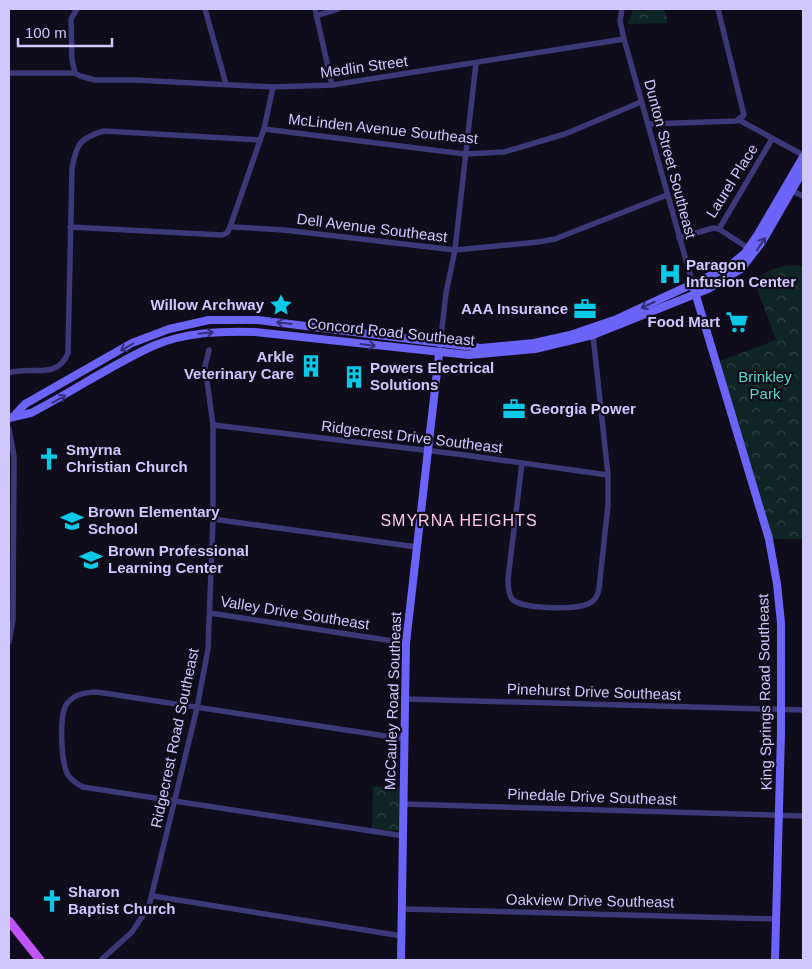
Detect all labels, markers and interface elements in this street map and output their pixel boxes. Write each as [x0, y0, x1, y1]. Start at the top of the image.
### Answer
scale bar [18, 15, 111, 47]
text: 100 m [25, 24, 67, 41]
street label: Medlin Street [319, 52, 410, 81]
street label: Dunton Street Southeast [641, 77, 700, 241]
street label: McLinden Avenue Southeast [287, 110, 480, 147]
street label: Laurel Place [702, 141, 761, 221]
street label: Dell Avenue Southeast [296, 210, 449, 245]
one-way arrow [756, 237, 766, 251]
place label: Paragon Infusion Center [686, 256, 796, 290]
hospital icon: Paragon Infusion Center [657, 261, 683, 287]
place icon: Willow Archway [268, 292, 294, 318]
place label: Willow Archway [151, 296, 265, 313]
office icon: AAA Insurance [572, 296, 598, 322]
place label: AAA Insurance [461, 300, 568, 317]
one-way arrow [641, 300, 656, 310]
supermarket icon: Food Mart [724, 309, 750, 335]
place label: Food Mart [648, 313, 720, 330]
street label: Concord Road Southeast [306, 314, 477, 349]
one-way arrow [277, 318, 293, 328]
one-way arrow [198, 328, 214, 338]
one-way arrow [360, 340, 376, 350]
one-way arrow [120, 342, 134, 352]
place label: Arkle Veterinary Care [184, 348, 294, 382]
building icon: Arkle Veterinary Care [298, 353, 324, 379]
place label: Powers Electrical Solutions [370, 359, 494, 393]
building icon: Powers Electrical Solutions [341, 364, 367, 390]
park label: Brinkley Park [738, 368, 792, 402]
one-way arrow [51, 393, 66, 403]
office icon: Georgia Power [501, 396, 527, 422]
place label: Georgia Power [530, 400, 636, 417]
street label: Ridgecrest Drive Southeast [320, 417, 505, 456]
place label: Smyrna Christian Church [66, 441, 188, 475]
church icon: Smyrna Christian Church [36, 446, 62, 472]
place label: Brown Elementary School [88, 503, 220, 537]
school or university icon: Brown Elementary School [59, 508, 85, 534]
district label: SMYRNA HEIGHTS [380, 512, 538, 529]
place label: Brown Professional Learning Center [108, 542, 249, 576]
school or university icon: Brown Professional Learning Center [78, 547, 104, 573]
street label: Valley Drive Southeast [219, 592, 372, 633]
street label: King Springs Road Southeast [754, 593, 775, 791]
street label: McCauley Road Southeast [381, 611, 404, 790]
street label: Ridgecrest Road Southeast [147, 646, 202, 829]
street label: Pinehurst Drive Southeast [507, 680, 682, 703]
street label: Pinedale Drive Southeast [507, 785, 678, 808]
place label: Sharon Baptist Church [68, 883, 176, 917]
church icon: Sharon Baptist Church [39, 888, 65, 914]
street label: Oakview Drive Southeast [506, 891, 675, 910]

